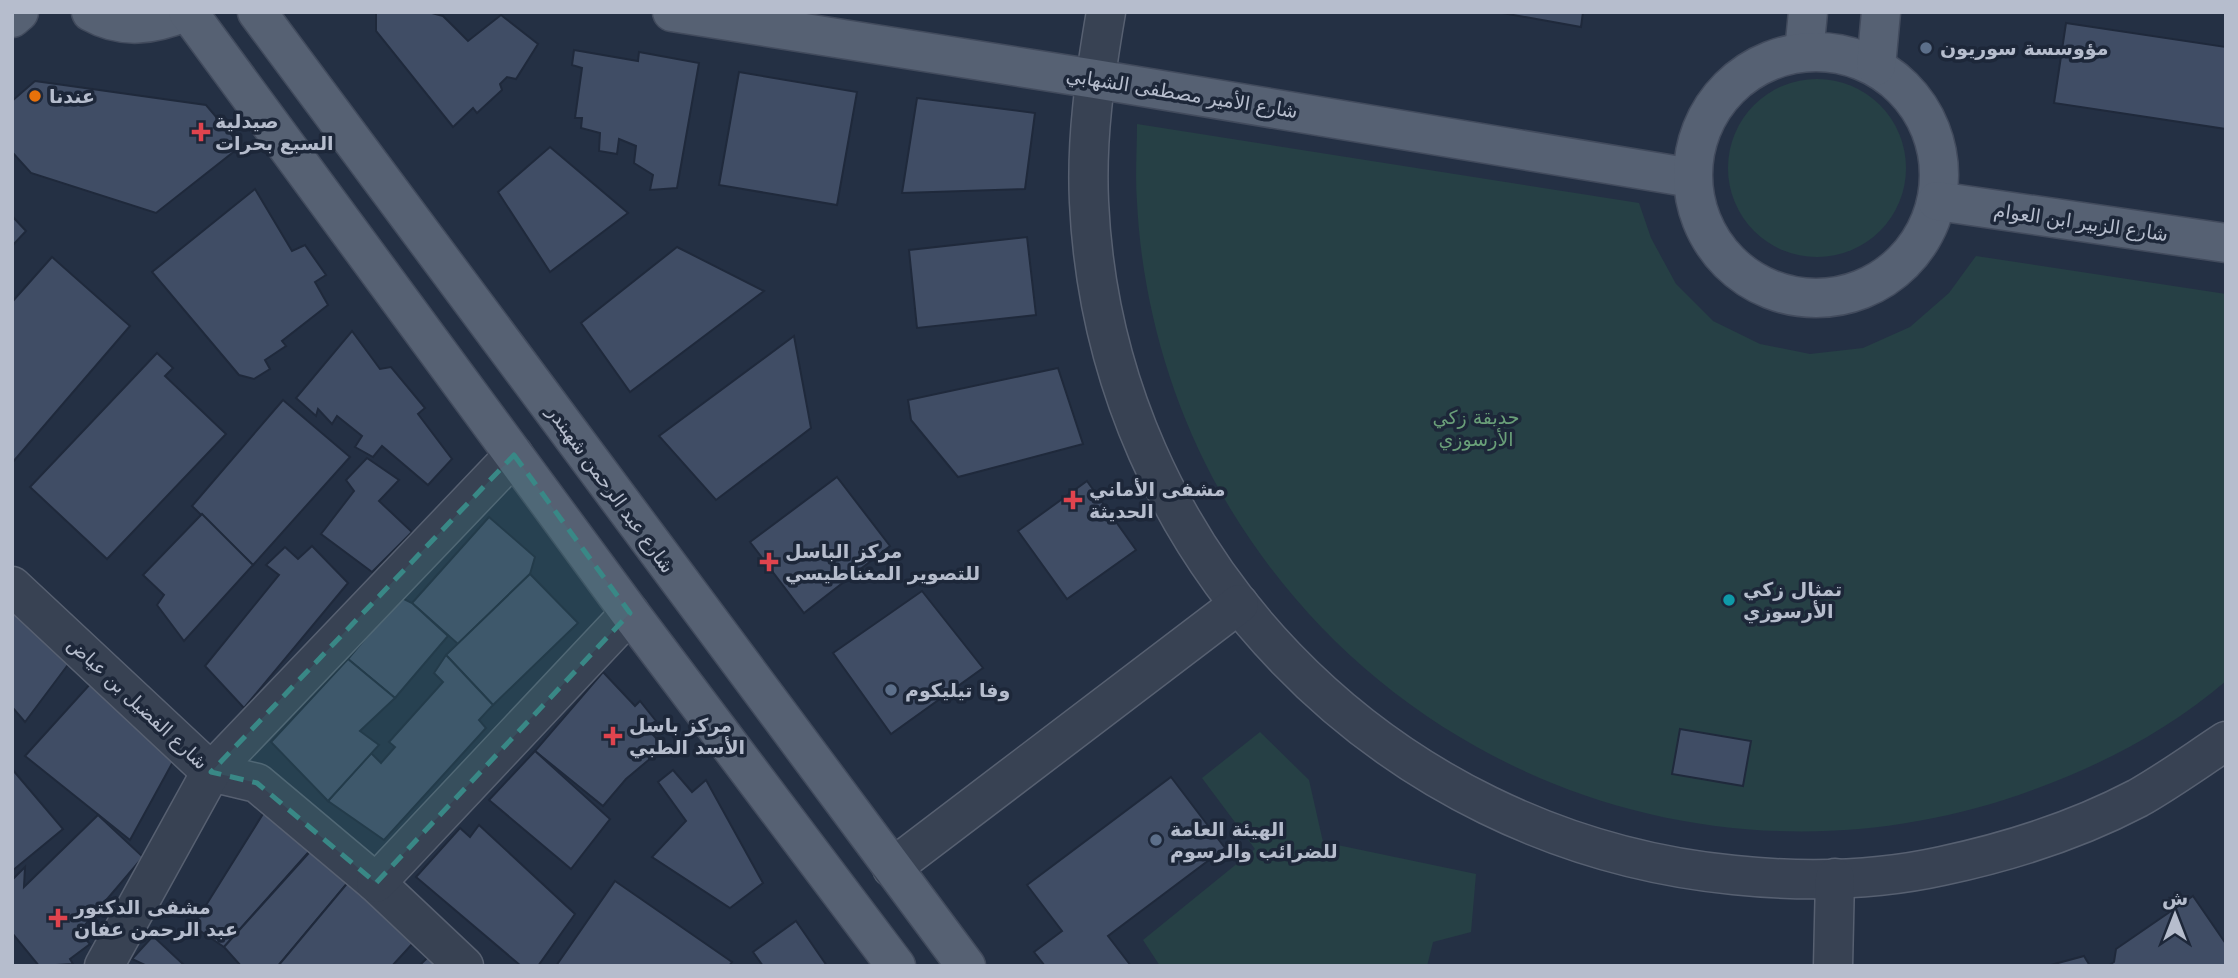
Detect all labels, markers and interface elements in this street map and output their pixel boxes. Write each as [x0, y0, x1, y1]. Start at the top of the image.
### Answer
place label: مؤوسسة سوريون [1940, 37, 2108, 60]
marker: مؤوسسة سوريون [1918, 40, 1934, 56]
street label: شارع الأمير مصطفى الشهابي [1064, 64, 1299, 123]
place label: عندنا [49, 85, 95, 107]
marker: عندنا [27, 88, 43, 104]
place label: صيدلية السبع بحرات [215, 110, 334, 155]
marker: صيدلية السبع بحرات [193, 124, 209, 140]
street label: شارع الزبير ابن العوام [1992, 199, 2169, 246]
street label: شارع عبد الرحمن شهبندر [542, 400, 679, 578]
park label: حديقة زكي الأرسوزي [1433, 406, 1519, 451]
place label: مشفى الأماني الحديثة [1089, 478, 1226, 522]
marker: مشفى الأماني الحديثة [1063, 490, 1083, 510]
place label: مركز الباسل للتصوير المغناطيسي [785, 540, 980, 585]
marker: مركز الباسل للتصوير المغناطيسي [759, 552, 779, 572]
place label: تمثال زكي الأرسوزي [1743, 578, 1842, 624]
marker: تمثال زكي الأرسوزي [1721, 592, 1737, 608]
street label: شارع الفضيل بن عياض [63, 632, 212, 774]
place label: وفا تيليكوم [905, 679, 1010, 702]
marker: وفا تيليكوم [883, 682, 899, 698]
place label: مركز باسل الأسد الطبي [629, 714, 745, 759]
marker: مركز باسل الأسد الطبي [603, 726, 623, 746]
place label: الهيئة العامة للضرائب والرسوم [1170, 818, 1338, 863]
marker: الهيئة العامة للضرائب والرسوم [1148, 832, 1164, 848]
north arrow [2140, 880, 2210, 950]
text: ش [2162, 887, 2188, 910]
place label: مشفى الدكتور عبد الرحمن عفان [73, 896, 238, 941]
marker: مشفى الدكتور عبد الرحمن عفان [48, 908, 68, 928]

